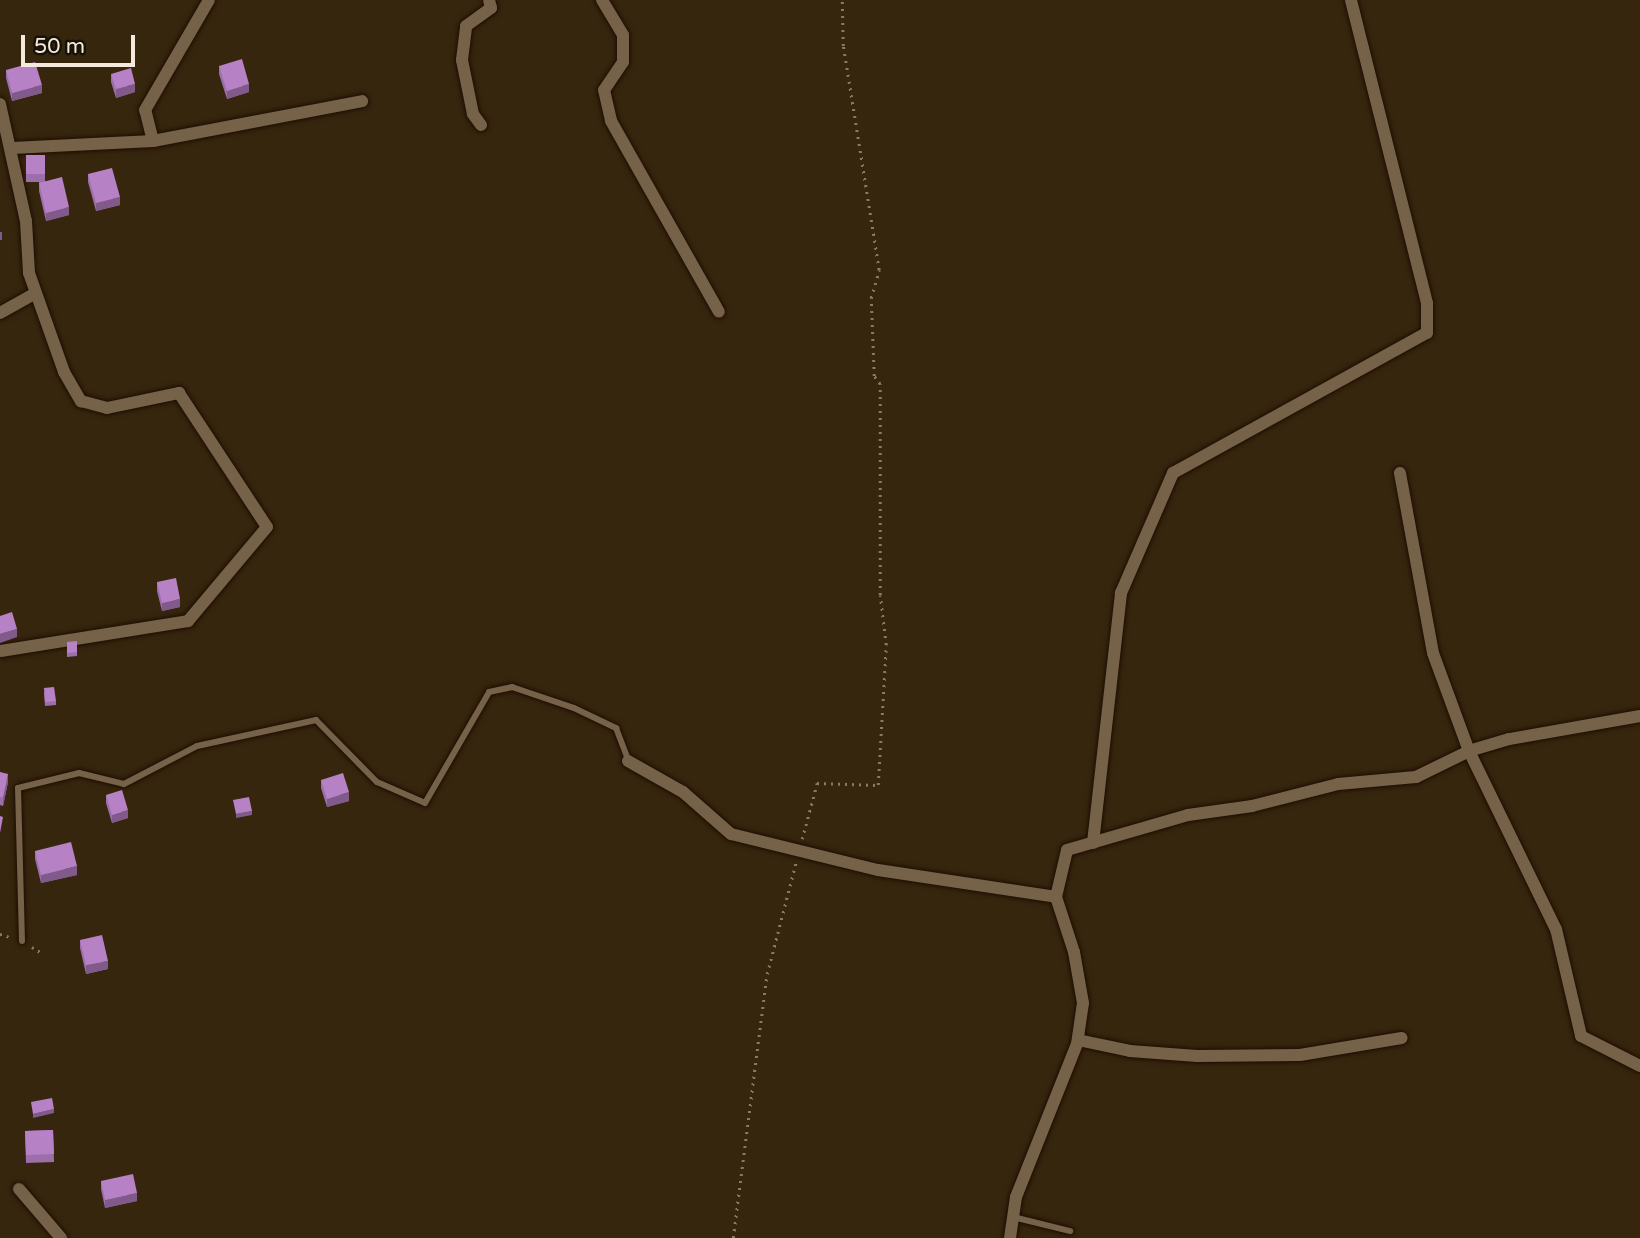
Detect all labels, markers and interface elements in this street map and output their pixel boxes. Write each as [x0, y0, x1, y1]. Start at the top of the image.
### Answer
scale bar [24, 21, 138, 65]
text: 50 m [34, 34, 85, 59]

